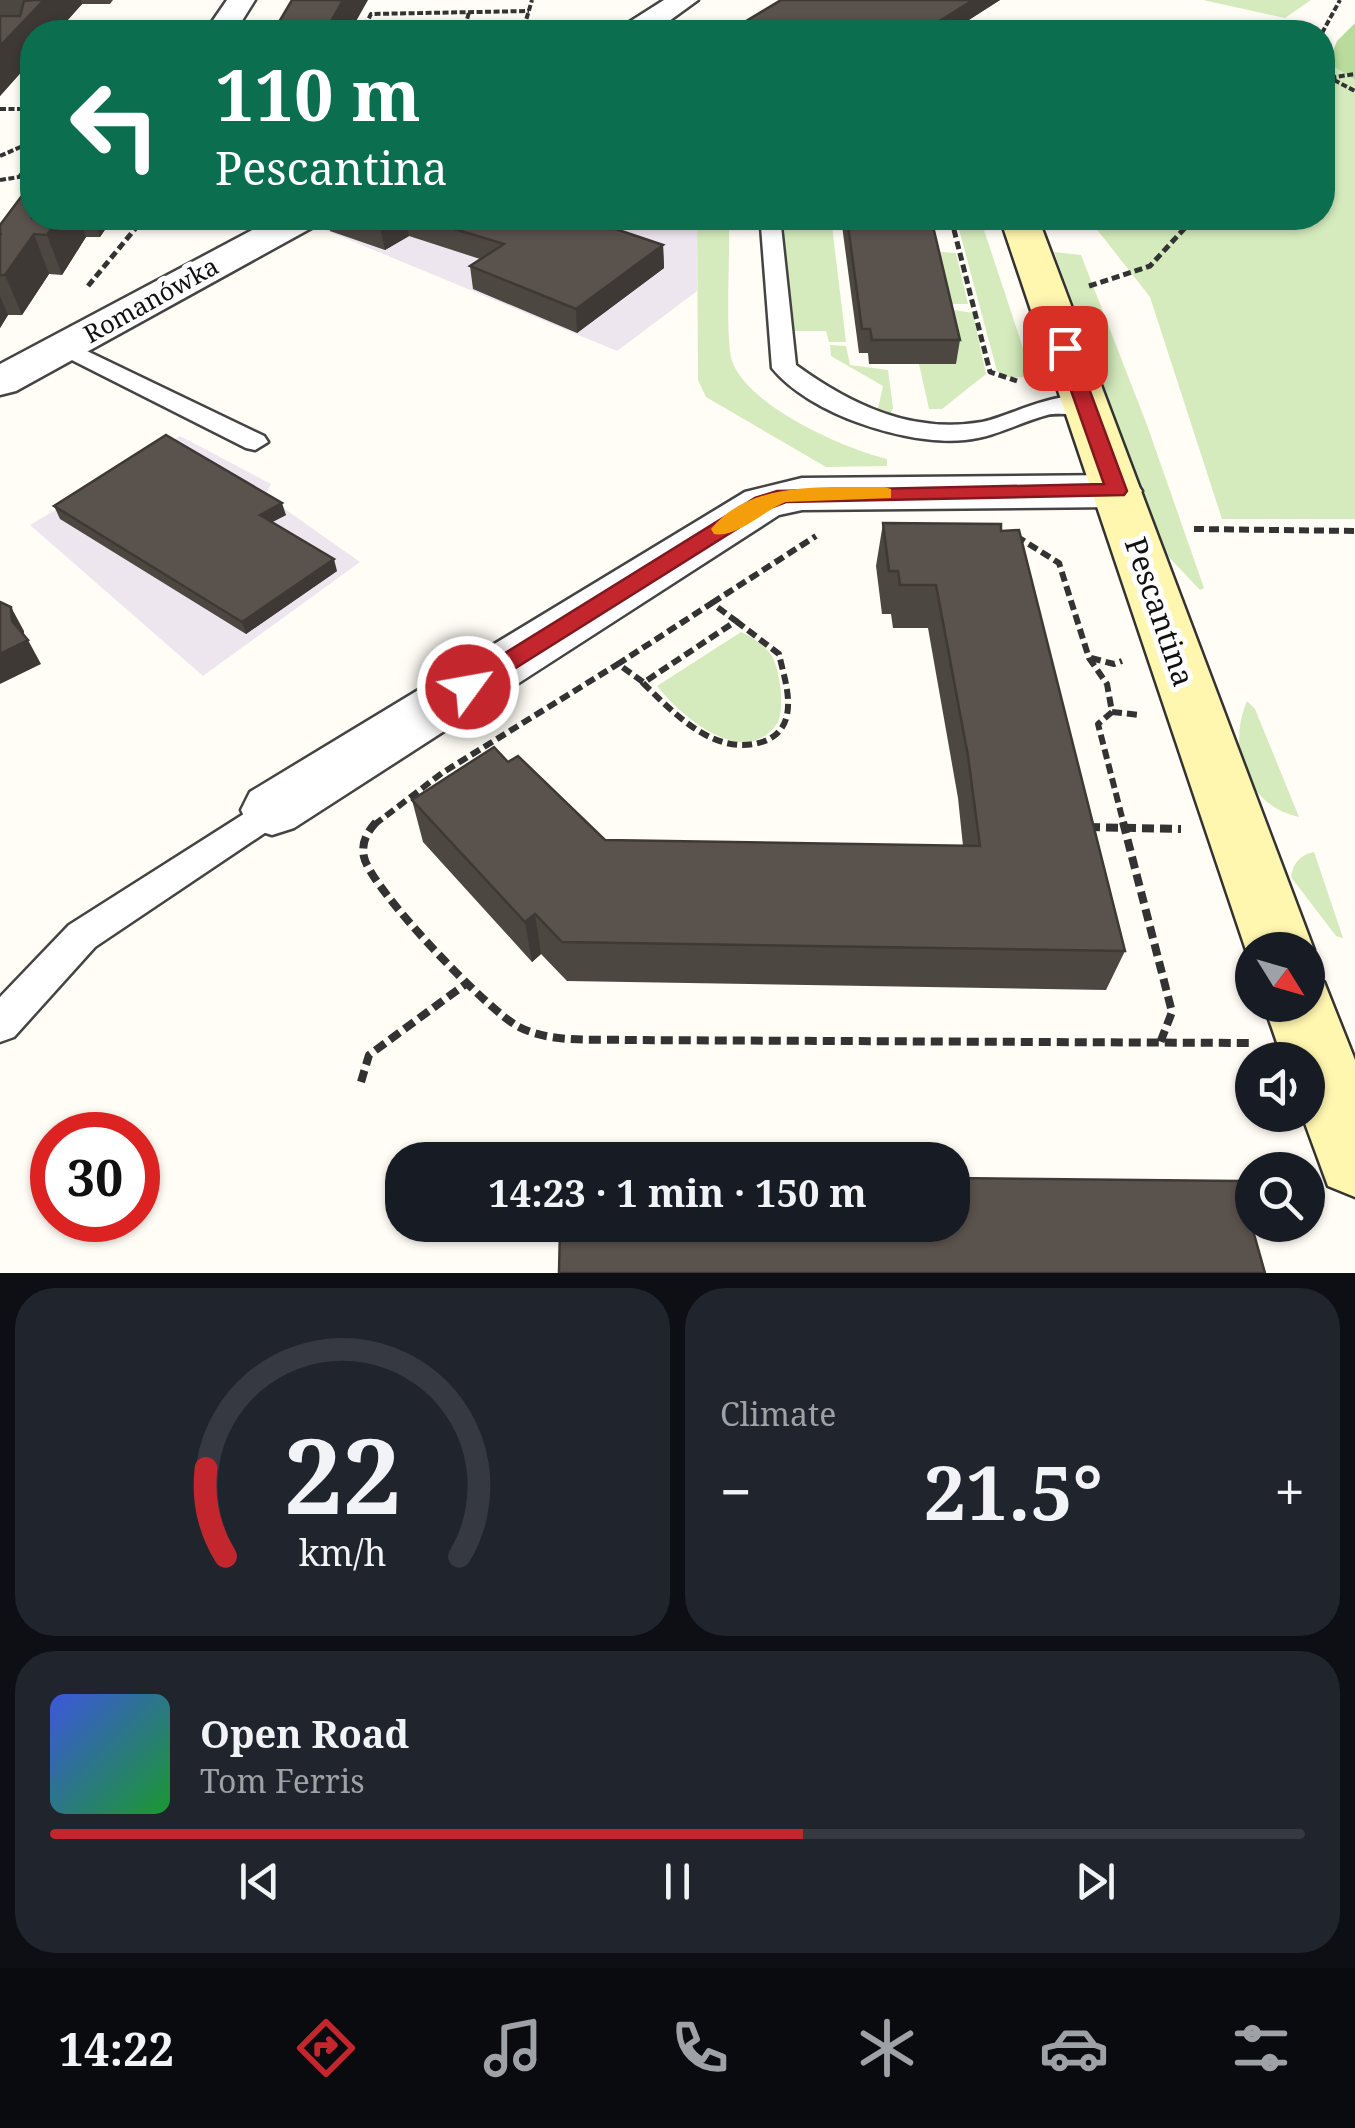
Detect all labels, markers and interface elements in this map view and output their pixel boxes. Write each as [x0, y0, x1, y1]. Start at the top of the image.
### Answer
text: 110 m [215, 46, 421, 142]
icon: left [50, 60, 180, 190]
text: Pescantina [215, 137, 448, 198]
street label: Romanówka [77, 248, 224, 350]
pin [1023, 306, 1108, 391]
icon: arrive [1038, 321, 1093, 376]
street label: Pescantina [1116, 532, 1205, 692]
position arrow [416, 635, 520, 739]
north arrow [1235, 932, 1325, 1022]
map controls [1235, 932, 1325, 1242]
button: sound [1235, 1042, 1325, 1132]
speed limit sign: 30 [30, 1112, 160, 1242]
button: search [1235, 1152, 1325, 1242]
text: 14:23 · 1 min · 150 m [488, 1166, 867, 1218]
text: Climate [720, 1392, 836, 1435]
text: 22 [284, 1403, 401, 1544]
text: 21.5° [923, 1440, 1103, 1542]
text: − [720, 1453, 752, 1528]
text: + [1274, 1453, 1305, 1528]
text: km/h [299, 1528, 386, 1576]
text: Open Road [200, 1707, 409, 1759]
text: Tom Ferris [200, 1759, 365, 1802]
icon: previous [232, 1854, 287, 1909]
icon: pause [650, 1854, 705, 1909]
icon: next [1068, 1854, 1123, 1909]
icon: directions [291, 2013, 361, 2083]
icon: music [478, 2013, 548, 2083]
icon: phone [665, 2013, 735, 2083]
icon: climate [852, 2013, 922, 2083]
icon: car [1039, 2013, 1109, 2083]
icon: filters [1226, 2013, 1296, 2083]
text: 14:22 [59, 2018, 174, 2079]

